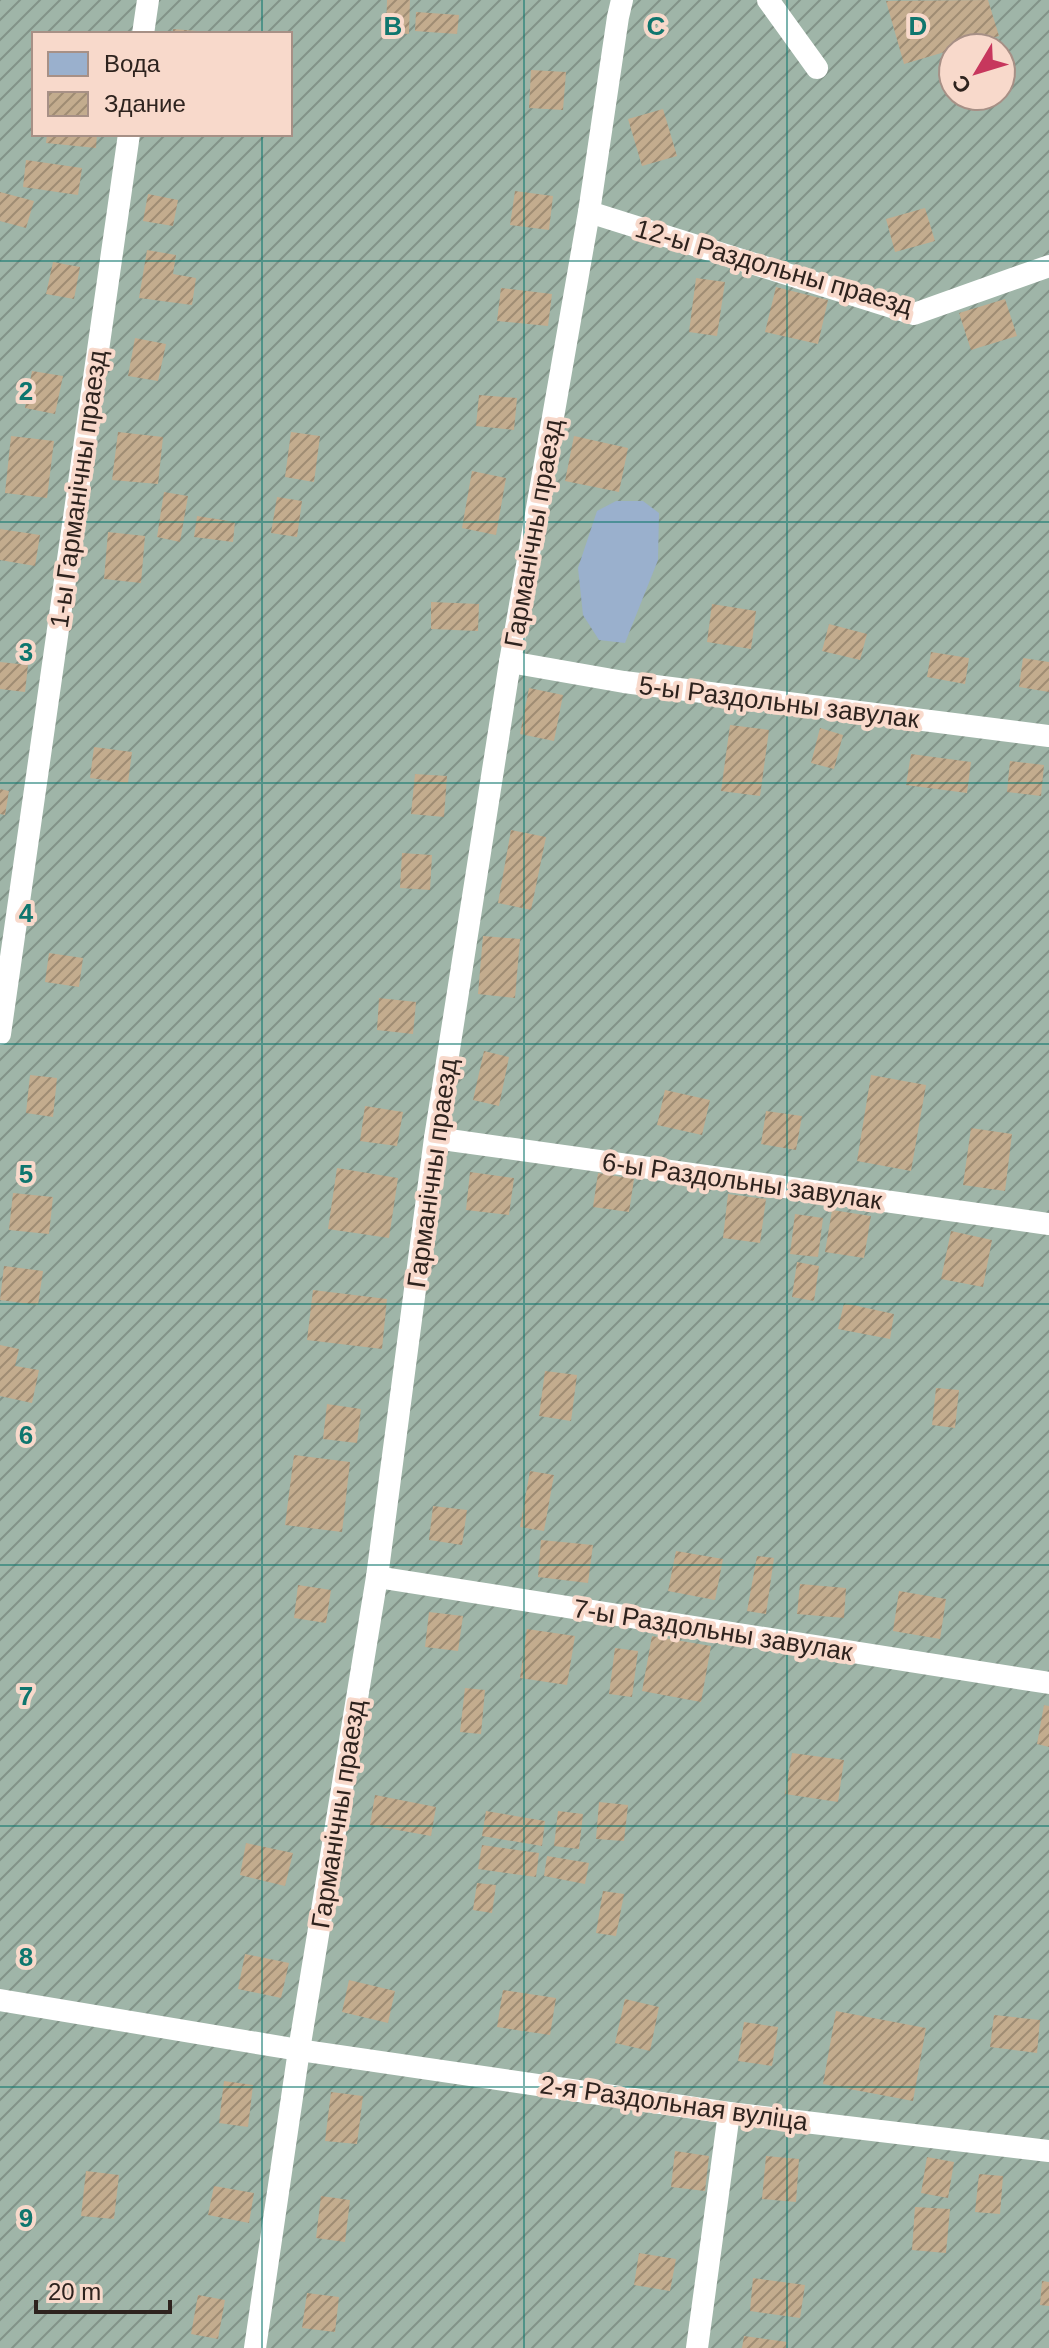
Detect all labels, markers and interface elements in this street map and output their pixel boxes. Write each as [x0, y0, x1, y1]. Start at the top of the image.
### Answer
text: B [384, 11, 402, 41]
text: C [647, 11, 666, 41]
text: D [909, 11, 927, 41]
legend [32, 32, 292, 136]
north arrow [937, 32, 1017, 112]
text: Вода [104, 50, 161, 77]
text: С [947, 70, 976, 98]
text: Здание [104, 90, 186, 117]
street label: 12-ы Раздольны праезд [632, 213, 916, 321]
street label: 1-ы Гарманічны праезд [44, 348, 112, 630]
text: 2 [19, 376, 33, 406]
street label: Гарманічны праезд [498, 417, 568, 649]
text: 3 [19, 637, 33, 667]
street label: 5-ы Раздольны завулак [637, 670, 921, 734]
text: 4 [19, 898, 34, 928]
street label: Гарманічны праезд [401, 1056, 463, 1290]
street label: 6-ы Раздольны завулак [600, 1147, 884, 1216]
text: 5 [19, 1159, 33, 1189]
text: 6 [19, 1420, 33, 1450]
street label: 7-ы Раздольны завулак [571, 1593, 855, 1667]
text: 7 [19, 1681, 33, 1711]
street label: Гарманічны праезд [305, 1697, 371, 1931]
text: 8 [19, 1942, 33, 1972]
street label: 2-я Раздольная вуліца [538, 2069, 810, 2137]
text: 9 [19, 2203, 33, 2233]
scale bar [36, 2264, 170, 2314]
text: 20 m [48, 2278, 101, 2305]

